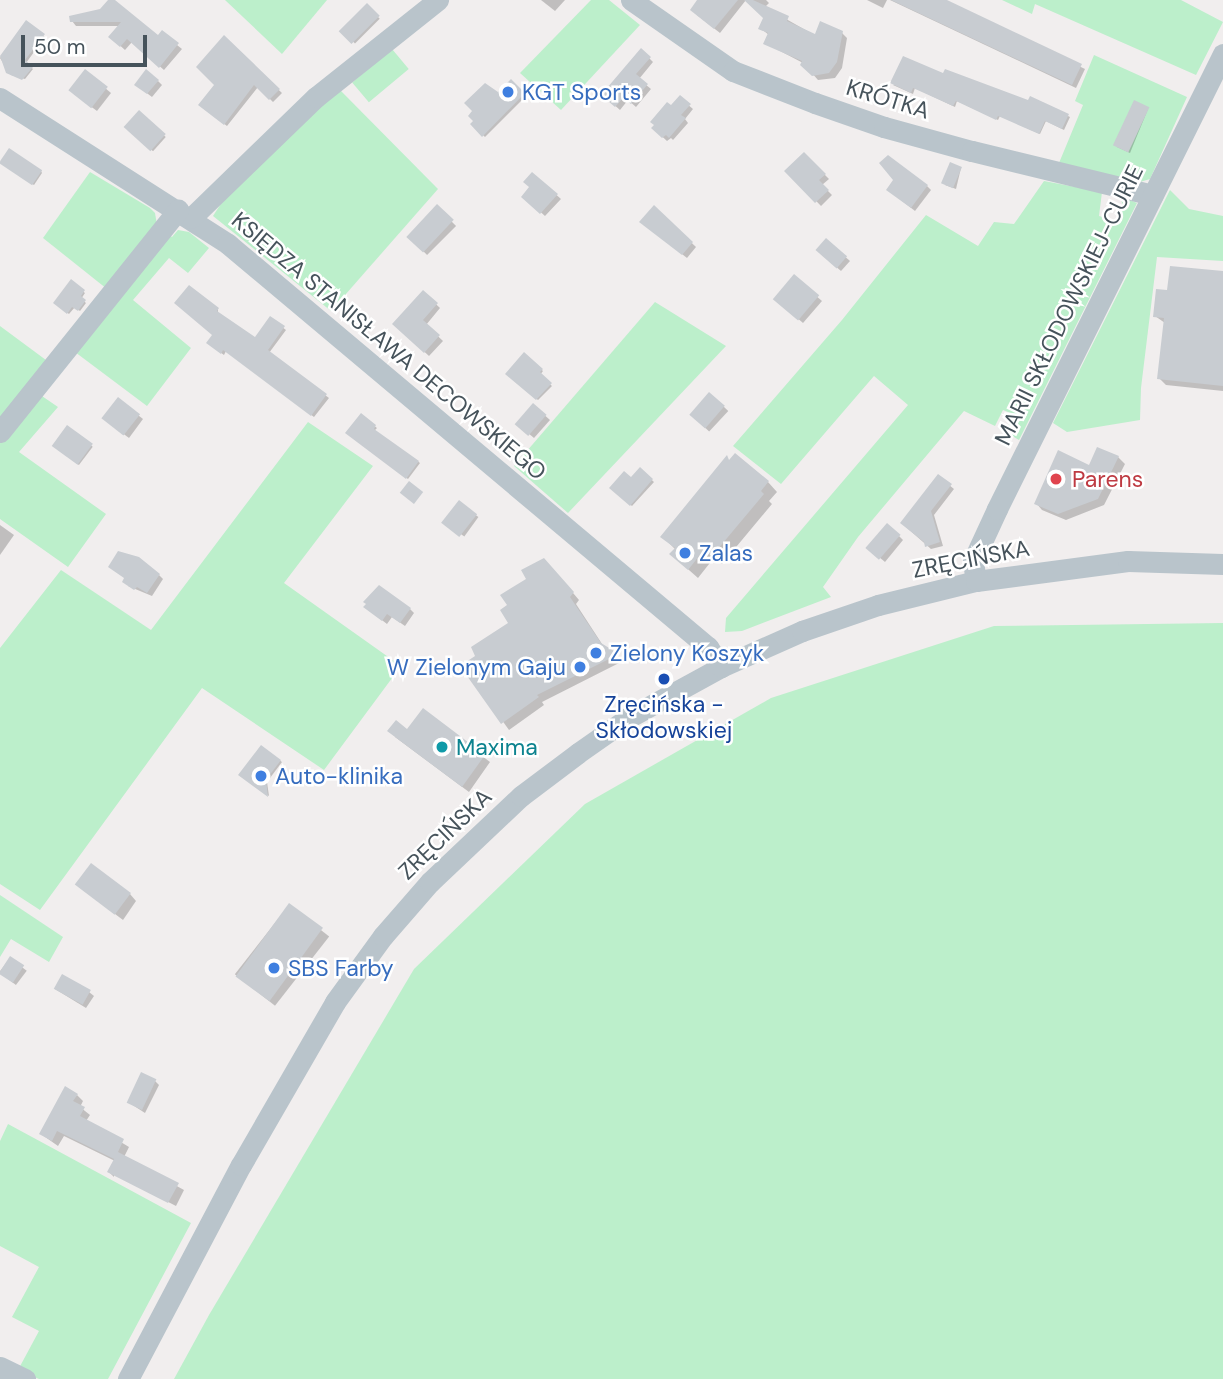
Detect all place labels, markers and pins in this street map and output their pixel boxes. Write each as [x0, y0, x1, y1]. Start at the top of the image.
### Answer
place label: KGT Sports [522, 78, 641, 106]
marker: KGT Sports [500, 84, 516, 100]
place label: Parens [1072, 465, 1143, 493]
marker: Parens [1046, 469, 1066, 489]
place label: Zalas [699, 539, 753, 567]
marker: Zalas [677, 545, 693, 561]
place label: Zielony Koszyk [610, 639, 764, 667]
marker: Zielony Koszyk [588, 645, 604, 661]
place label: W Zielonym Gaju [387, 653, 566, 681]
marker: W Zielonym Gaju [572, 659, 588, 675]
marker: Zręcińska - Skłodowskiej [656, 671, 672, 687]
place label: Zręcińska - Skłodowskiej [596, 690, 732, 744]
place label: Maxima [456, 733, 538, 761]
marker: Maxima [434, 739, 450, 755]
place label: Auto-klinika [275, 762, 403, 790]
marker: Auto-klinika [253, 768, 269, 784]
place label: SBS Farby [288, 954, 393, 982]
marker: SBS Farby [266, 960, 282, 976]

